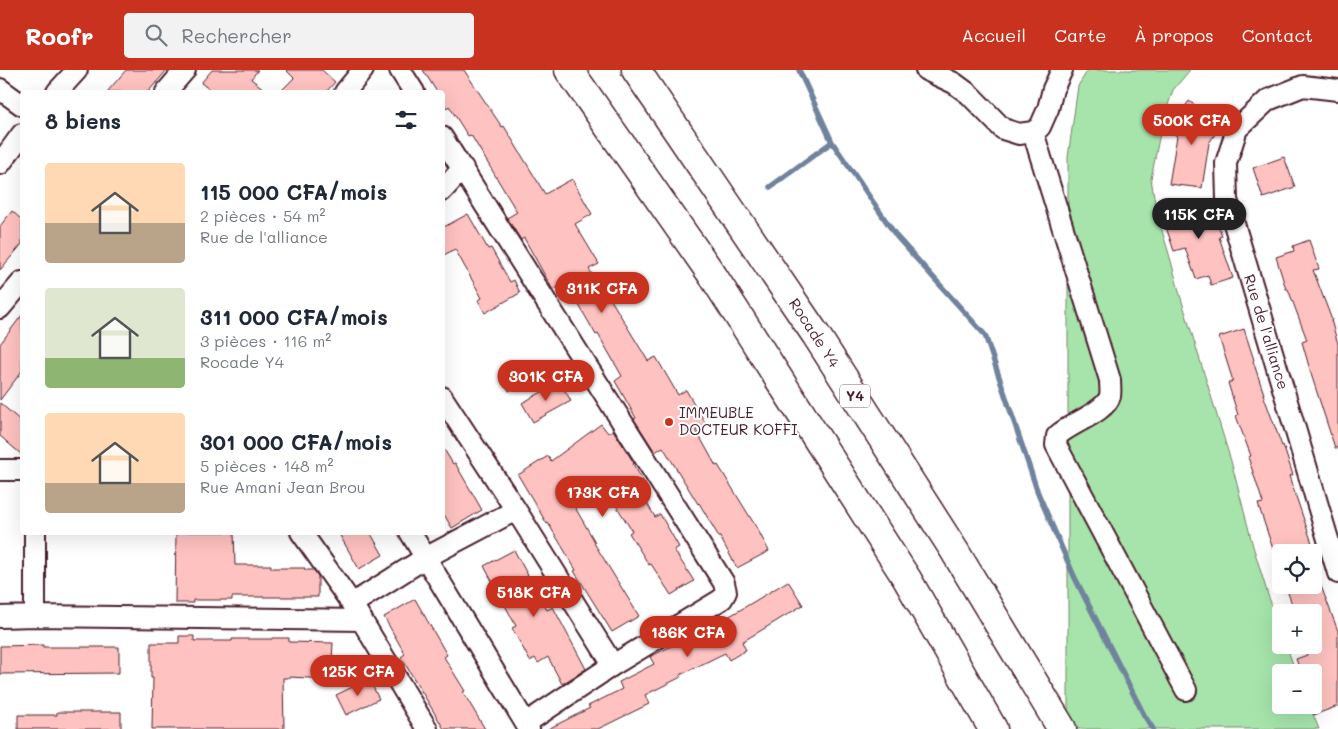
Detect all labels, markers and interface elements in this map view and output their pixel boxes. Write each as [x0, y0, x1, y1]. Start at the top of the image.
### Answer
search box [124, 13, 474, 58]
text: Roofr [25, 20, 94, 51]
icon: search [142, 21, 170, 49]
text: Rechercher [182, 23, 292, 48]
text: Accueil [961, 23, 1026, 47]
text: Carte [1054, 23, 1106, 47]
text: À propos [1134, 23, 1214, 47]
text: Contact [1242, 23, 1313, 47]
pin: 500K CFA [1140, 104, 1244, 146]
icon: filters [392, 106, 420, 134]
text: 8 biens [45, 107, 121, 134]
text: 500K CFA [1153, 109, 1231, 130]
text: 115 000 CFA/mois [200, 178, 387, 205]
icon: home [85, 183, 145, 243]
pin: 115K CFA [1147, 198, 1251, 240]
text: 115K CFA [1163, 203, 1235, 224]
text: 2 pièces · 54 m² [200, 205, 326, 226]
text: Rue de l'alliance [200, 226, 328, 247]
street label: Rue de l'alliance [1240, 271, 1294, 392]
pin: 311K CFA [550, 272, 654, 314]
text: 311K CFA [566, 277, 638, 298]
street label: Rocade Y4 [785, 294, 845, 371]
text: 311 000 CFA/mois [200, 303, 388, 330]
icon: home [85, 308, 145, 368]
text: 3 pièces · 116 m² [200, 330, 331, 351]
text: Rocade Y4 [200, 351, 284, 372]
pin: 301K CFA [494, 360, 598, 402]
text: 301K CFA [509, 365, 583, 386]
road number: Y4 [840, 384, 870, 408]
place label: IMMEUBLE DOCTEUR KOFFI [679, 402, 798, 439]
marker: IMMEUBLE DOCTEUR KOFFI [663, 416, 675, 428]
text: 301 000 CFA/mois [200, 428, 392, 455]
icon: home [85, 433, 145, 493]
text: 5 pièces · 148 m² [200, 455, 334, 476]
text: Rue Amani Jean Brou [200, 476, 366, 497]
pin: 173K CFA [551, 476, 655, 518]
text: 173K CFA [566, 481, 640, 502]
map controls [1272, 544, 1322, 714]
button: locate [1272, 544, 1322, 594]
pin: 518K CFA [482, 576, 586, 618]
text: 518K CFA [497, 581, 571, 602]
button: + [1272, 604, 1322, 654]
pin: 186K CFA [636, 616, 740, 658]
text: 186K CFA [651, 621, 725, 642]
pin: 125K CFA [306, 654, 410, 697]
text: 125K CFA [321, 660, 395, 681]
button: − [1272, 664, 1322, 714]

